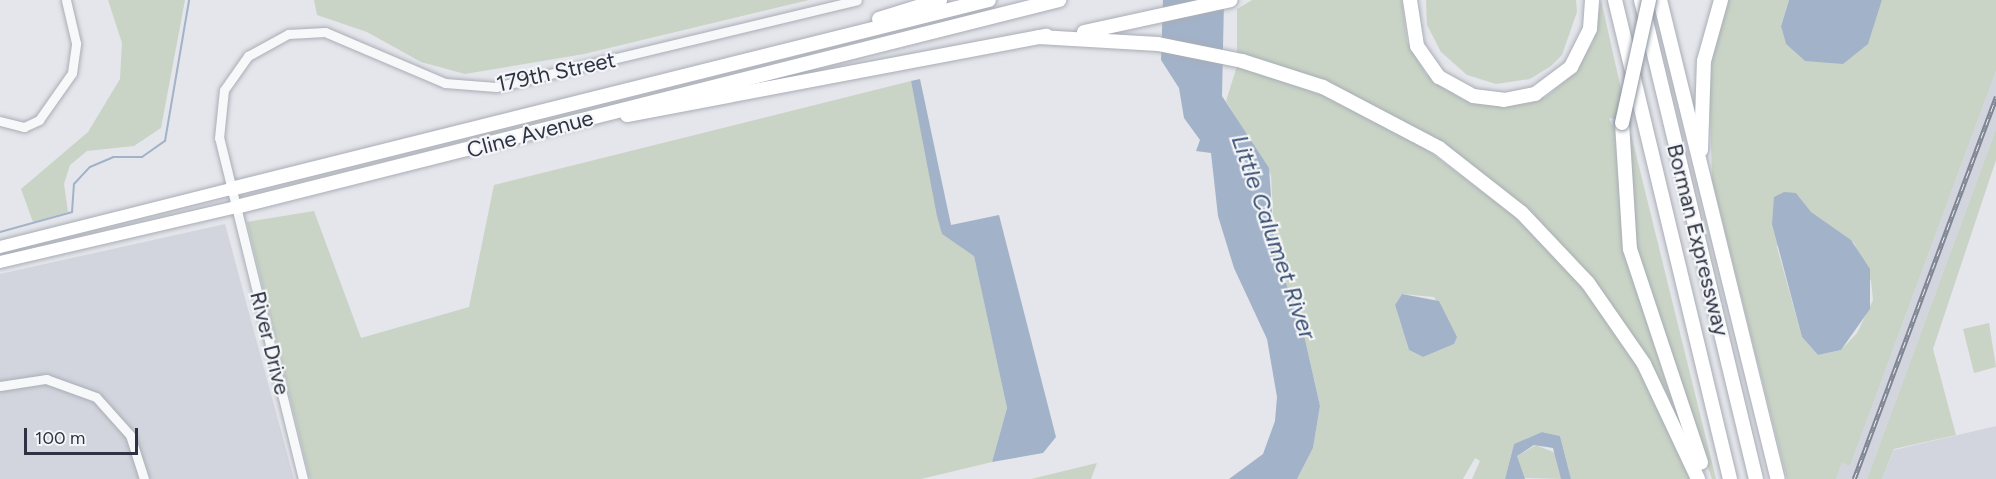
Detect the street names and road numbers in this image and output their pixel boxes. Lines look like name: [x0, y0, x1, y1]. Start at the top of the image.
street label: 179th Street: [494, 47, 618, 97]
street label: Cline Avenue: [464, 104, 596, 164]
street label: Borman Expressway: [1661, 141, 1735, 339]
street label: River Drive: [244, 288, 296, 398]

